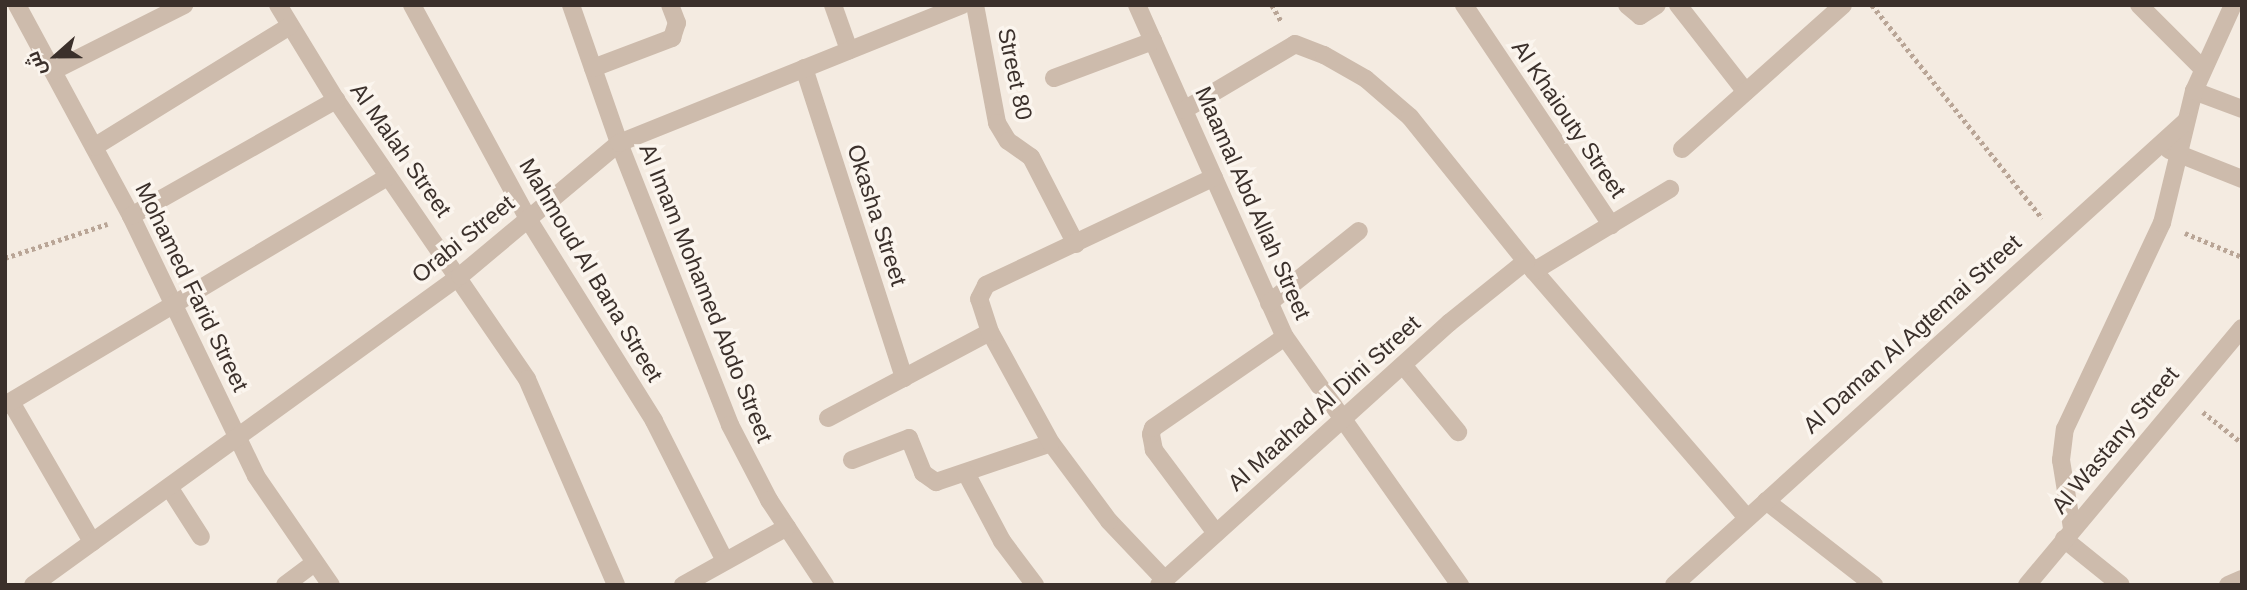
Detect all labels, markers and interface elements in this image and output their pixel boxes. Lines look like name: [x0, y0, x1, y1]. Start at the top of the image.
north arrow: [21, 21, 91, 91]
street label: Street 80: [992, 25, 1038, 123]
street label: Al Khaiouty Street: [1506, 35, 1632, 203]
text: ش: [22, 49, 50, 79]
street label: Al Malah Street: [345, 78, 457, 222]
street label: Maamal Abd Allah Street: [1189, 81, 1317, 325]
street label: Al Imam Mohamed Abdo Street: [633, 139, 779, 447]
street label: Okasha Street: [841, 141, 913, 289]
street label: Mahmoud Al Bana Street: [513, 153, 669, 387]
street label: Mohamed Farid Street: [129, 178, 255, 396]
street label: Orabi Street: [406, 189, 520, 289]
street label: Al Daman Al Agtemai Street: [1796, 228, 2028, 440]
street label: Al Maahad Al Dini Street: [1222, 309, 1426, 497]
street label: Al Wastany Street: [2046, 361, 2184, 519]

